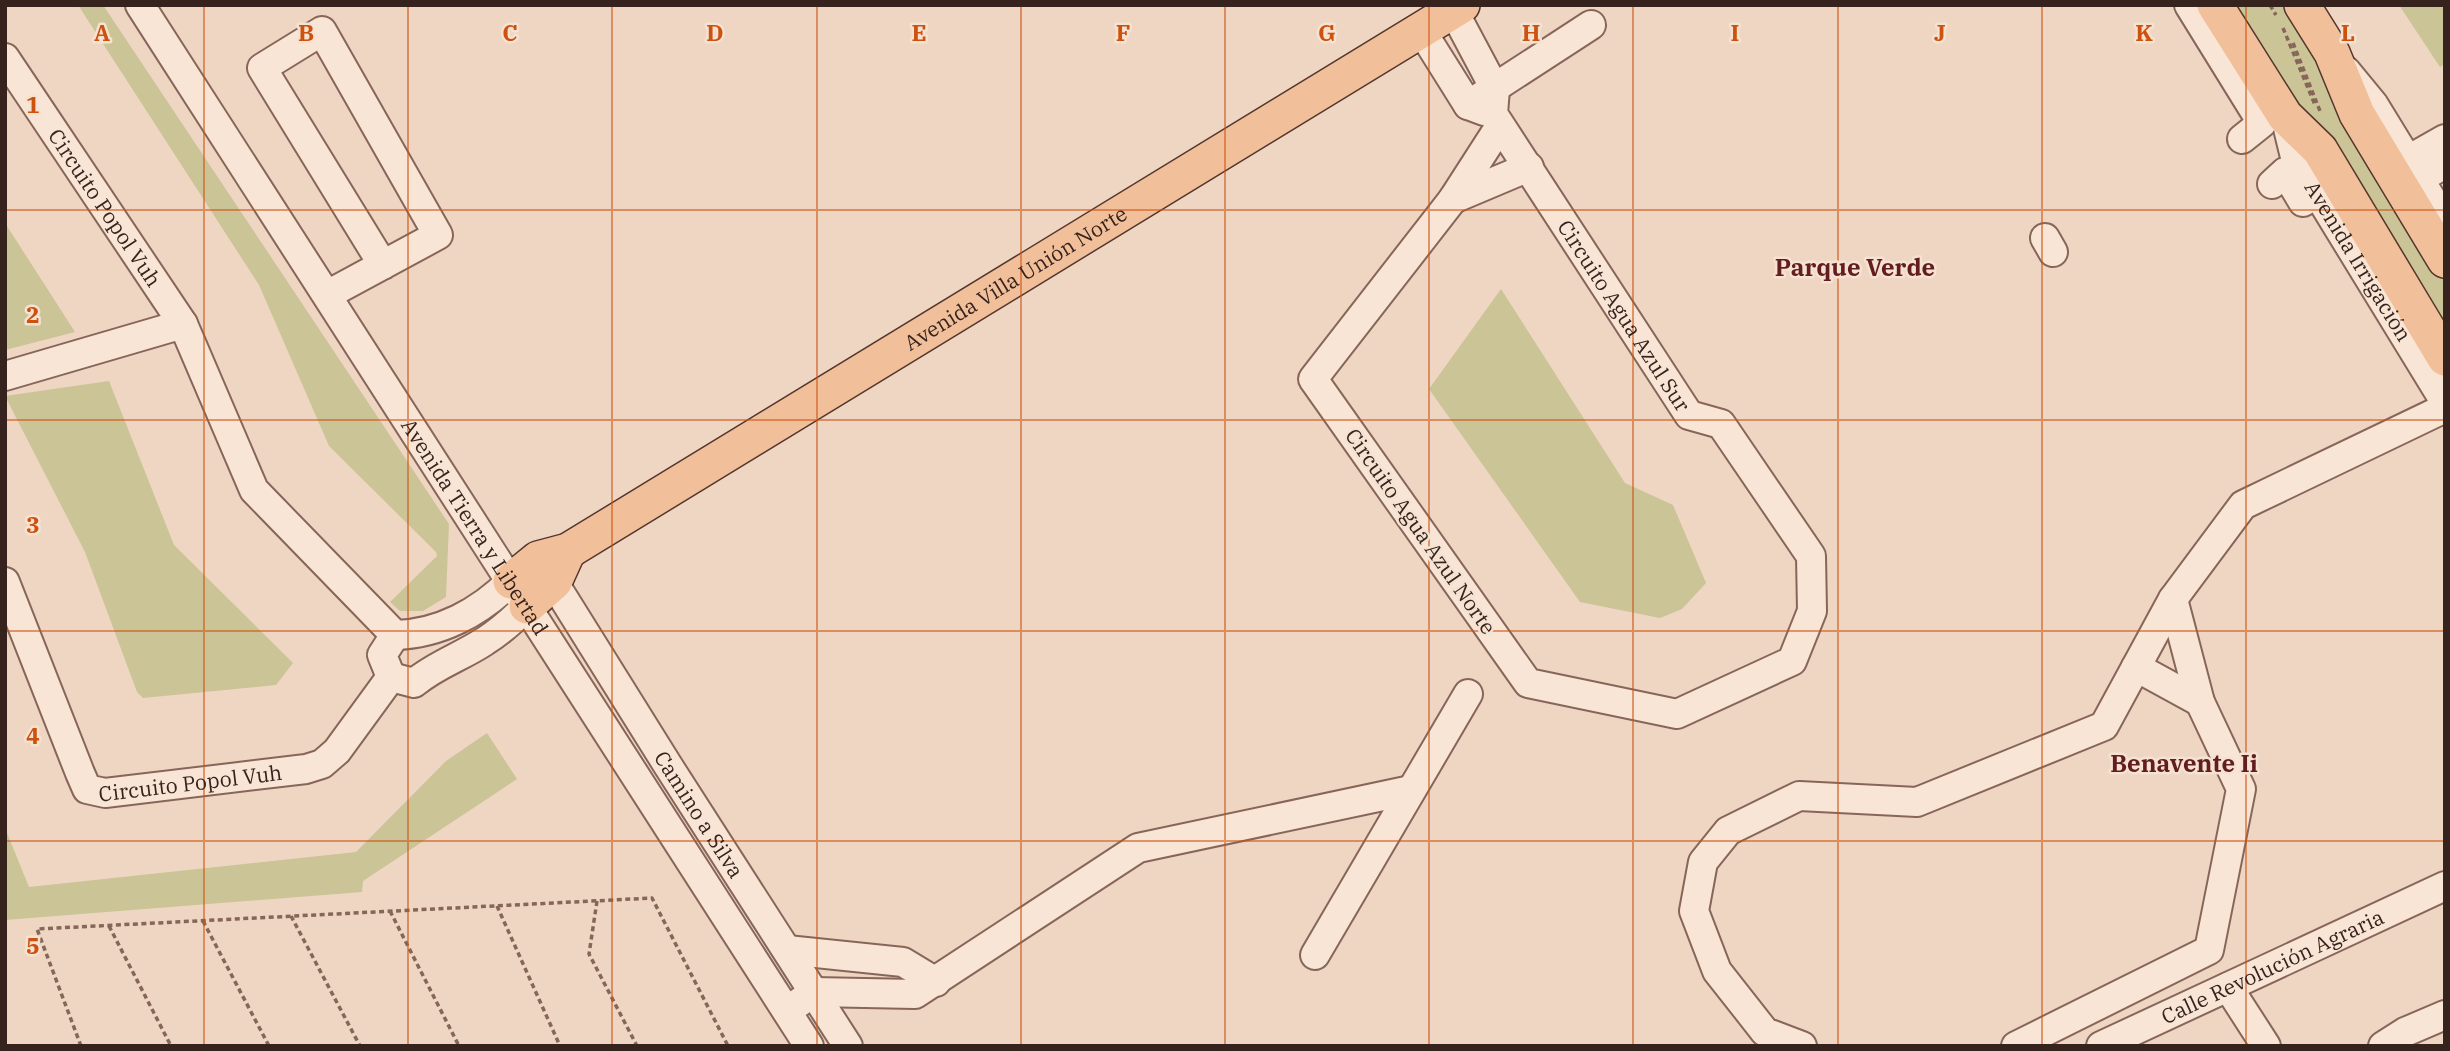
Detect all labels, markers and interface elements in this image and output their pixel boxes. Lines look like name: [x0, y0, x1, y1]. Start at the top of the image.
text: A: [94, 17, 110, 47]
text: B: [298, 17, 314, 47]
text: C: [502, 17, 518, 47]
text: D: [706, 17, 724, 47]
text: E: [911, 17, 927, 47]
text: F: [1116, 17, 1130, 47]
text: G: [1318, 17, 1336, 47]
text: H: [1522, 17, 1540, 47]
text: I: [1731, 17, 1739, 47]
text: J: [1934, 17, 1946, 47]
text: K: [2135, 17, 2153, 47]
text: L: [2341, 17, 2355, 47]
text: 1: [26, 89, 40, 119]
street label: Circuito Popol Vuh: [42, 123, 168, 292]
street label: Avenida Irrigación: [2299, 175, 2418, 346]
street label: Avenida Villa Unión Norte: [899, 199, 1132, 357]
street label: Circuito Agua Azul Sur: [1551, 214, 1697, 417]
district label: Parque Verde: [1775, 251, 1935, 283]
text: 2: [26, 299, 40, 329]
street label: Avenida Tierra y Libertad: [395, 413, 555, 640]
street label: Circuito Agua Azul Norte: [1339, 423, 1503, 639]
text: 3: [26, 509, 40, 539]
text: 4: [26, 720, 40, 750]
street label: Camino a Silva: [648, 745, 750, 883]
district label: Benavente Ii: [2110, 747, 2258, 779]
street label: Circuito Popol Vuh: [97, 758, 284, 808]
street label: Calle Revolución Agraria: [2156, 902, 2388, 1030]
text: 5: [26, 930, 40, 960]

